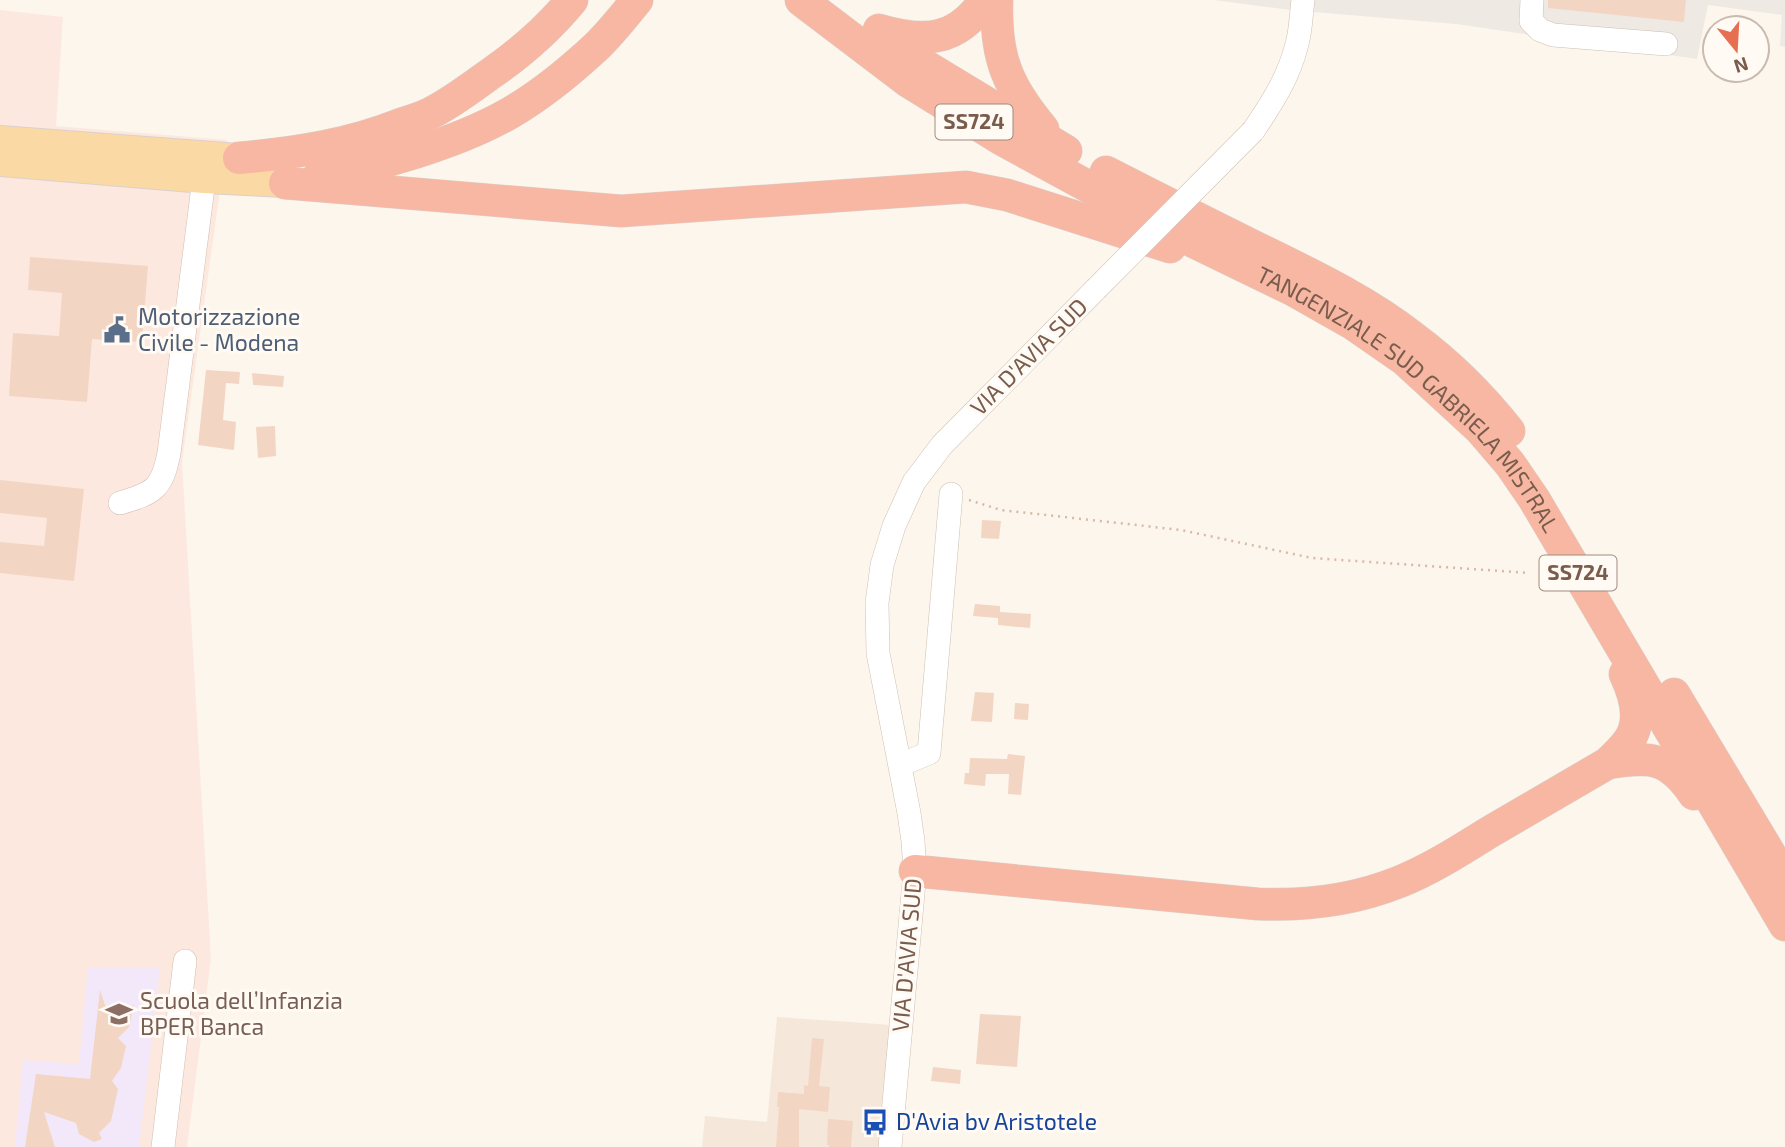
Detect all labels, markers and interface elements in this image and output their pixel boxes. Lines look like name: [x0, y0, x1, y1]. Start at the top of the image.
north arrow: [1701, 14, 1771, 84]
text: N: [1731, 53, 1751, 79]
road number: SS724: [936, 104, 1012, 140]
street label: TANGENZIALE SUD GABRIELA MISTRAL: [1253, 260, 1566, 537]
street label: VIA D'AVIA SUD: [964, 292, 1093, 421]
place label: Motorizzazione Civile - Modena: [138, 302, 300, 356]
public building icon: Motorizzazione Civile - Modena: [102, 315, 132, 345]
road number: SS724: [1540, 556, 1616, 590]
street label: VIA D'AVIA SUD: [885, 877, 927, 1033]
place label: Scuola dell’Infanzia BPER Banca: [140, 986, 343, 1040]
school or university icon: Scuola dell’Infanzia BPER Banca: [104, 999, 134, 1029]
bus stop icon: D'Avia bv Aristotele: [860, 1107, 890, 1137]
place label: D'Avia bv Aristotele: [896, 1107, 1097, 1135]

